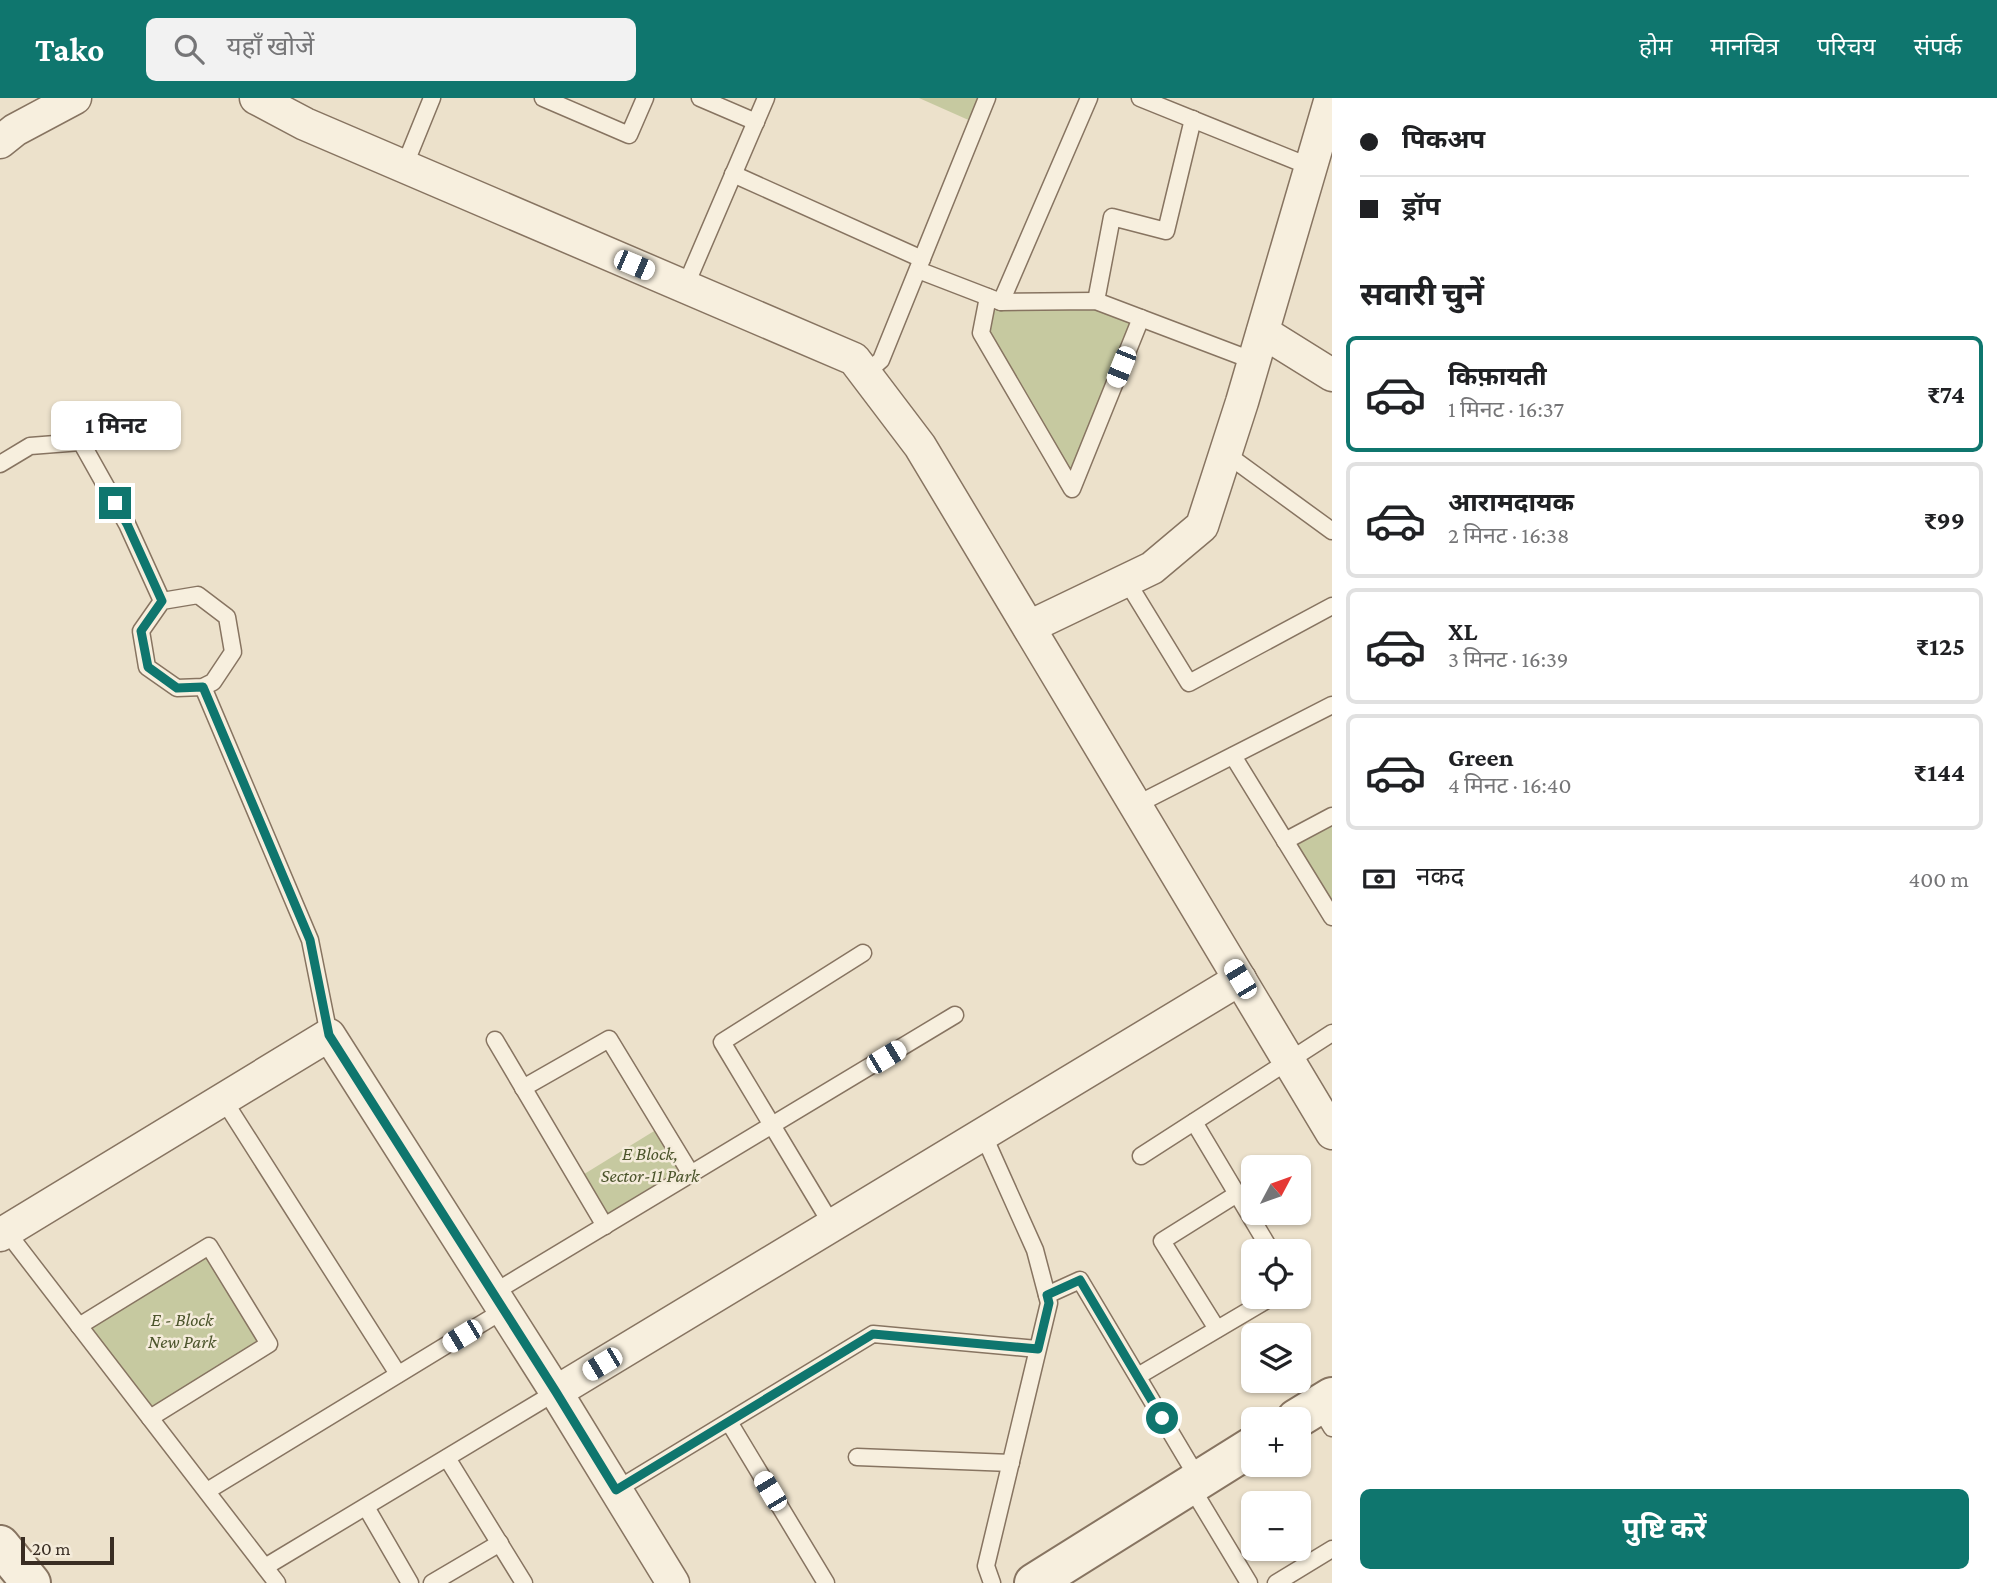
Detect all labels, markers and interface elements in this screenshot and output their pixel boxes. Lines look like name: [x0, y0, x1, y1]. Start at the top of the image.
search box: [146, 18, 636, 81]
icon: search: [170, 30, 208, 68]
text: Tako: [35, 31, 104, 68]
text: यहाँ खोजें: [226, 32, 314, 61]
text: होम: [1639, 33, 1672, 60]
text: मानचित्र: [1710, 33, 1779, 60]
text: परिचय: [1817, 33, 1876, 60]
text: संपर्क: [1914, 33, 1962, 60]
text: पिकअप: [1402, 125, 1485, 154]
text: ड्रॉप: [1402, 192, 1440, 221]
car: [611, 247, 658, 283]
text: सवारी चुनें: [1360, 276, 1484, 312]
car: [1104, 344, 1139, 390]
text: किफ़ायती: [1448, 362, 1547, 391]
icon: car: [1364, 363, 1427, 426]
text: ₹74: [1927, 380, 1965, 409]
text: 1 मिनट · 16:37: [1448, 396, 1564, 422]
callout: 1 मिनट: [50, 402, 180, 450]
text: 1 मिनट: [85, 412, 147, 438]
route end: [99, 487, 131, 519]
text: आरामदायक: [1448, 488, 1574, 517]
icon: car: [1364, 489, 1427, 552]
text: ₹99: [1924, 506, 1965, 535]
text: 2 मिनट · 16:38: [1448, 522, 1569, 548]
icon: car: [1364, 615, 1427, 678]
text: XL: [1448, 617, 1477, 646]
text: ₹125: [1916, 632, 1965, 661]
text: 3 मिनट · 16:39: [1448, 646, 1569, 672]
icon: car: [1364, 741, 1427, 804]
text: Green: [1448, 743, 1514, 772]
text: ₹144: [1914, 758, 1965, 787]
text: 4 मिनट · 16:40: [1448, 772, 1572, 798]
icon: cash: [1360, 860, 1398, 898]
text: नकद: [1416, 862, 1464, 891]
text: 400 m: [1908, 866, 1969, 892]
car: [1221, 956, 1260, 1002]
car: [863, 1037, 910, 1077]
park label: E Block, Sector-11 Park: [601, 1143, 700, 1186]
north arrow: [1241, 1155, 1311, 1225]
map controls: [1241, 1155, 1311, 1561]
button: locate: [1241, 1239, 1311, 1309]
park label: E - Block New Park: [148, 1309, 217, 1352]
car: [439, 1316, 486, 1356]
button: layers: [1241, 1323, 1311, 1393]
car: [579, 1344, 626, 1384]
route start: [1146, 1402, 1178, 1434]
button: +: [1241, 1407, 1311, 1477]
car: [751, 1468, 790, 1514]
button: पुष्टि करें: [1360, 1489, 1969, 1569]
button: −: [1241, 1491, 1311, 1561]
scale bar: [21, 1534, 114, 1566]
text: 20 m: [32, 1538, 71, 1559]

